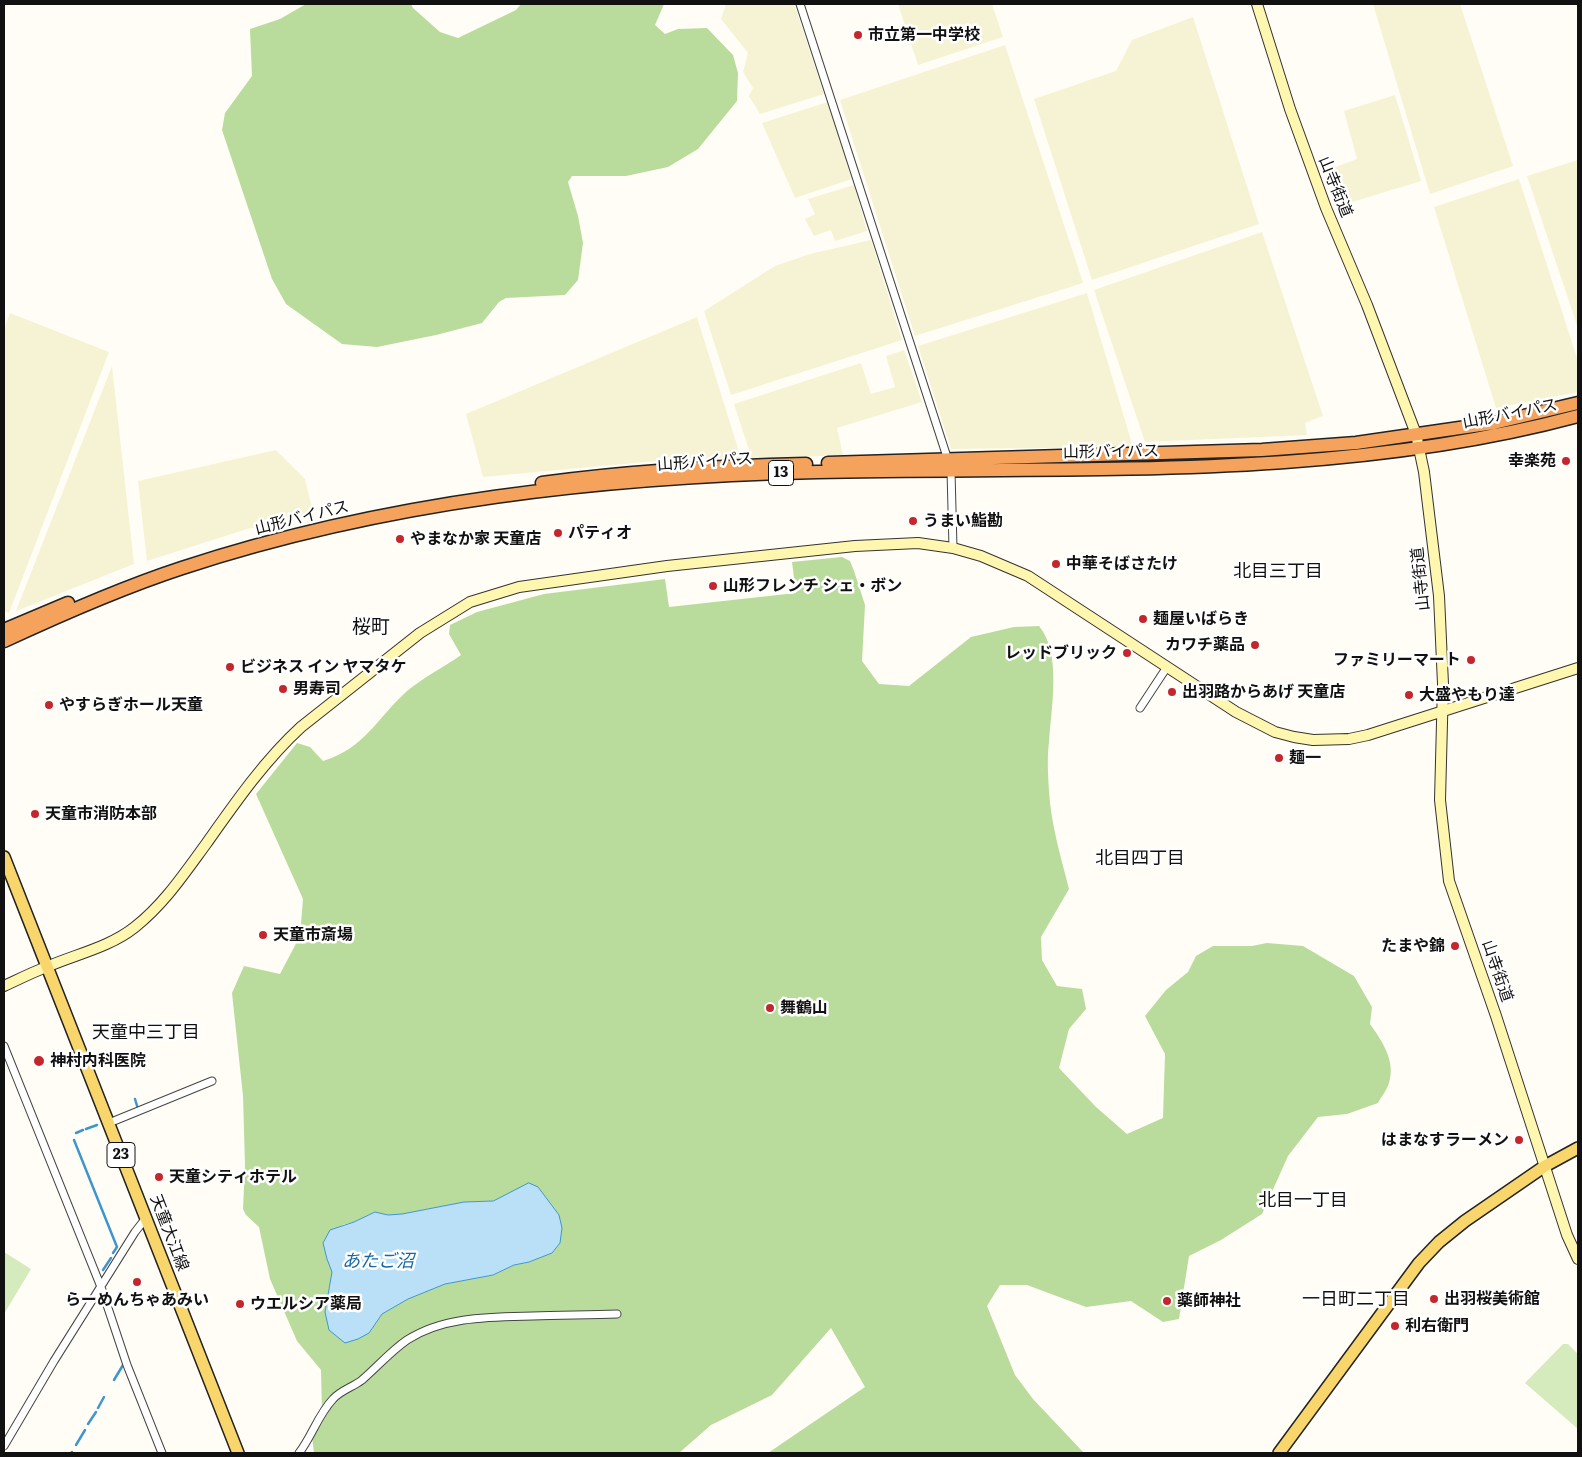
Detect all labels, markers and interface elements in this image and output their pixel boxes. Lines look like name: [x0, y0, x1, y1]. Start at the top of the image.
place label: 市立第一中学校: [868, 25, 980, 45]
marker: 市立第一中学校: [852, 29, 864, 41]
street label: 山寺街道: [1314, 154, 1356, 220]
street label: 山形バイパス: [1461, 395, 1559, 433]
street label: 山形バイパス: [1063, 442, 1159, 462]
street label: 山形バイパス: [656, 449, 754, 475]
place label: 幸楽苑: [1508, 451, 1556, 471]
marker: 幸楽苑: [1560, 455, 1572, 467]
road number: 13: [768, 460, 794, 486]
street label: 山形バイパス: [253, 497, 351, 539]
place label: うまい鮨勘: [923, 511, 1003, 531]
marker: うまい鮨勘: [907, 515, 919, 527]
place label: パティオ: [568, 523, 632, 543]
marker: パティオ: [552, 527, 564, 539]
place label: やまなか家 天童店: [410, 529, 541, 549]
marker: やまなか家 天童店: [394, 533, 406, 545]
street label: 山寺街道: [1408, 546, 1434, 612]
place label: 中華そばさたけ: [1066, 554, 1178, 574]
marker: 中華そばさたけ: [1050, 558, 1062, 570]
district label: 北目三丁目: [1233, 561, 1323, 583]
place label: 山形フレンチ シェ・ボン: [723, 576, 902, 596]
marker: 山形フレンチ シェ・ボン: [707, 580, 719, 592]
place label: 麺屋いばらき: [1153, 609, 1249, 629]
marker: 麺屋いばらき: [1137, 613, 1149, 625]
district label: 桜町: [352, 616, 390, 638]
place label: カワチ薬品: [1165, 635, 1245, 655]
marker: カワチ薬品: [1249, 639, 1261, 651]
place label: レッドブリック: [1005, 643, 1117, 663]
marker: レッドブリック: [1121, 647, 1133, 659]
place label: ファミリーマート: [1333, 650, 1461, 670]
marker: ファミリーマート: [1465, 654, 1477, 666]
place label: ビジネス イン ヤマタケ: [240, 657, 406, 677]
marker: ビジネス イン ヤマタケ: [224, 661, 236, 673]
place label: 男寿司: [293, 679, 341, 699]
place label: 出羽路からあげ 天童店: [1182, 682, 1345, 702]
marker: 男寿司: [277, 683, 289, 695]
place label: 大盛やもり達: [1419, 685, 1515, 705]
marker: 出羽路からあげ 天童店: [1166, 686, 1178, 698]
marker: 大盛やもり達: [1403, 689, 1415, 701]
place label: やすらぎホール天童: [59, 695, 203, 715]
marker: やすらぎホール天童: [43, 699, 55, 711]
place label: 麺一: [1289, 748, 1321, 768]
marker: 麺一: [1273, 752, 1285, 764]
place label: 天童市消防本部: [45, 804, 157, 824]
marker: 天童市消防本部: [29, 808, 41, 820]
district label: 北目四丁目: [1095, 848, 1185, 870]
place label: 天童市斎場: [273, 925, 353, 945]
marker: 天童市斎場: [257, 929, 269, 941]
place label: たまや錦: [1381, 936, 1445, 956]
street label: 山寺街道: [1478, 938, 1516, 1004]
marker: たまや錦: [1449, 940, 1461, 952]
place label: 舞鶴山: [780, 998, 828, 1018]
marker: 舞鶴山: [764, 1002, 776, 1014]
district label: 天童中三丁目: [92, 1022, 200, 1044]
place label: 神村内科医院: [50, 1051, 146, 1071]
marker: 神村内科医院: [32, 1054, 46, 1068]
place label: はまなすラーメン: [1381, 1130, 1509, 1150]
marker: はまなすラーメン: [1513, 1134, 1525, 1146]
road number: 23: [107, 1142, 135, 1168]
place label: 天童シティホテル: [169, 1167, 297, 1187]
marker: 天童シティホテル: [153, 1171, 165, 1183]
district label: 北目一丁目: [1258, 1190, 1348, 1212]
street label: 天童大江線: [146, 1192, 192, 1274]
water label: あたご沼: [342, 1251, 414, 1273]
marker: らーめんちゃあみい: [131, 1276, 143, 1288]
district label: 一日町二丁目: [1302, 1289, 1410, 1311]
place label: 出羽桜美術館: [1444, 1289, 1540, 1309]
place label: らーめんちゃあみい: [65, 1290, 209, 1310]
place label: 薬師神社: [1177, 1291, 1241, 1311]
marker: 出羽桜美術館: [1428, 1293, 1440, 1305]
place label: ウエルシア薬局: [250, 1294, 362, 1314]
marker: 薬師神社: [1161, 1295, 1173, 1307]
marker: ウエルシア薬局: [234, 1298, 246, 1310]
place label: 利右衛門: [1405, 1316, 1469, 1336]
marker: 利右衛門: [1389, 1320, 1401, 1332]

